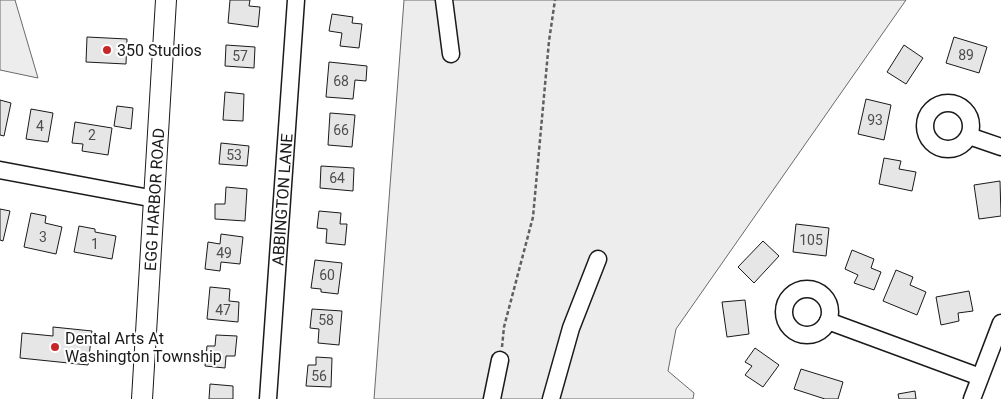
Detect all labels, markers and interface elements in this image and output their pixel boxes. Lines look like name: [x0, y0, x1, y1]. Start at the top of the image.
place label: 350 Studios: [117, 41, 202, 60]
marker: 350 Studios: [101, 44, 113, 56]
house number: 89: [958, 47, 974, 63]
house number: 57: [232, 48, 248, 64]
house number: 68: [333, 73, 349, 89]
house number: 93: [867, 112, 883, 128]
house number: 4: [36, 118, 44, 134]
house number: 66: [333, 122, 349, 138]
house number: 2: [88, 127, 96, 143]
street label: EGG HARBOR ROAD: [140, 127, 168, 271]
street label: ABBINGTON LANE: [268, 133, 296, 266]
house number: 53: [226, 147, 242, 163]
house number: 64: [329, 170, 345, 186]
house number: 3: [39, 229, 47, 245]
house number: 105: [799, 232, 823, 248]
house number: 1: [91, 236, 99, 252]
house number: 49: [216, 245, 232, 261]
house number: 60: [319, 267, 335, 283]
house number: 47: [215, 302, 231, 318]
house number: 58: [318, 312, 334, 328]
place label: Dental Arts At Washington Township: [65, 329, 222, 366]
marker: Dental Arts At Washington Township: [49, 341, 61, 353]
house number: 56: [311, 368, 327, 384]

